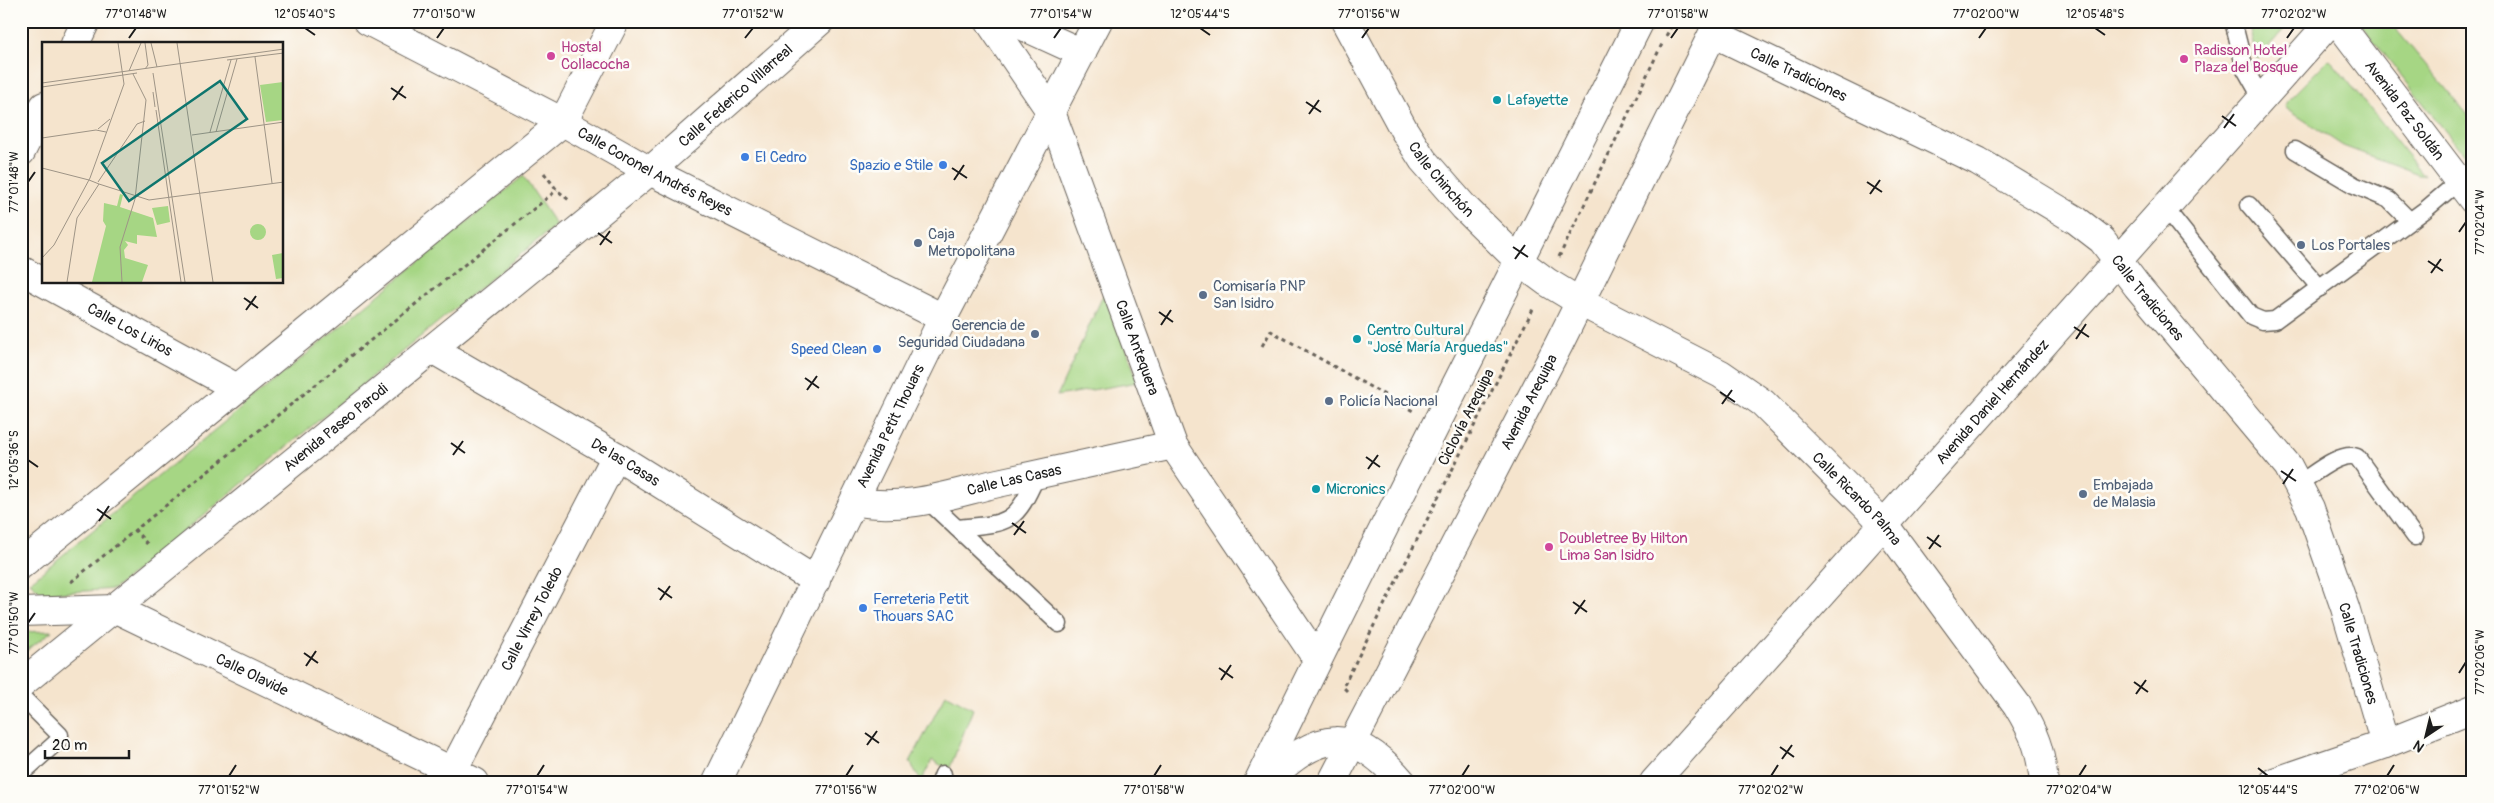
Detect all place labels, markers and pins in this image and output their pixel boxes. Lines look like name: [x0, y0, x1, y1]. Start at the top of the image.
place label: Hostal Collacocha: [561, 38, 630, 74]
place label: Radisson Hotel Plaza del Bosque: [2194, 41, 2298, 77]
marker: Hostal Collacocha: [545, 50, 557, 62]
marker: Radisson Hotel Plaza del Bosque: [2178, 53, 2190, 65]
place label: Lafayette: [1507, 91, 1569, 110]
marker: Lafayette: [1491, 94, 1503, 106]
place label: El Cedro: [755, 148, 807, 167]
marker: El Cedro: [739, 151, 751, 163]
place label: Spazio e Stile: [849, 156, 934, 175]
marker: Spazio e Stile: [937, 159, 949, 171]
place label: Caja Metropolitana: [928, 225, 1015, 261]
place label: Los Portales: [2311, 236, 2390, 255]
marker: Caja Metropolitana: [912, 237, 924, 249]
marker: Los Portales: [2295, 239, 2307, 251]
place label: Comisaría PNP San Isidro: [1213, 277, 1306, 313]
marker: Comisaría PNP San Isidro: [1197, 289, 1209, 301]
place label: Gerencia de Seguridad Ciudadana: [898, 316, 1026, 352]
place label: Centro Cultural "José María Arguedas": [1367, 321, 1509, 357]
marker: Gerencia de Seguridad Ciudadana: [1029, 328, 1041, 340]
marker: Centro Cultural "José María Arguedas": [1351, 333, 1363, 345]
place label: Speed Clean: [791, 340, 867, 359]
marker: Speed Clean: [871, 343, 883, 355]
place label: Policía Nacional: [1339, 392, 1438, 411]
marker: Policía Nacional: [1323, 395, 1335, 407]
place label: Embajada de Malasia: [2093, 476, 2156, 512]
place label: Micronics: [1326, 480, 1386, 499]
marker: Micronics: [1310, 483, 1322, 495]
marker: Embajada de Malasia: [2077, 488, 2089, 500]
place label: Doubletree By Hilton Lima San Isidro: [1559, 529, 1688, 565]
marker: Doubletree By Hilton Lima San Isidro: [1543, 541, 1555, 553]
place label: Ferreteria Petit Thouars SAC: [873, 590, 970, 626]
marker: Ferreteria Petit Thouars SAC: [857, 602, 869, 614]

